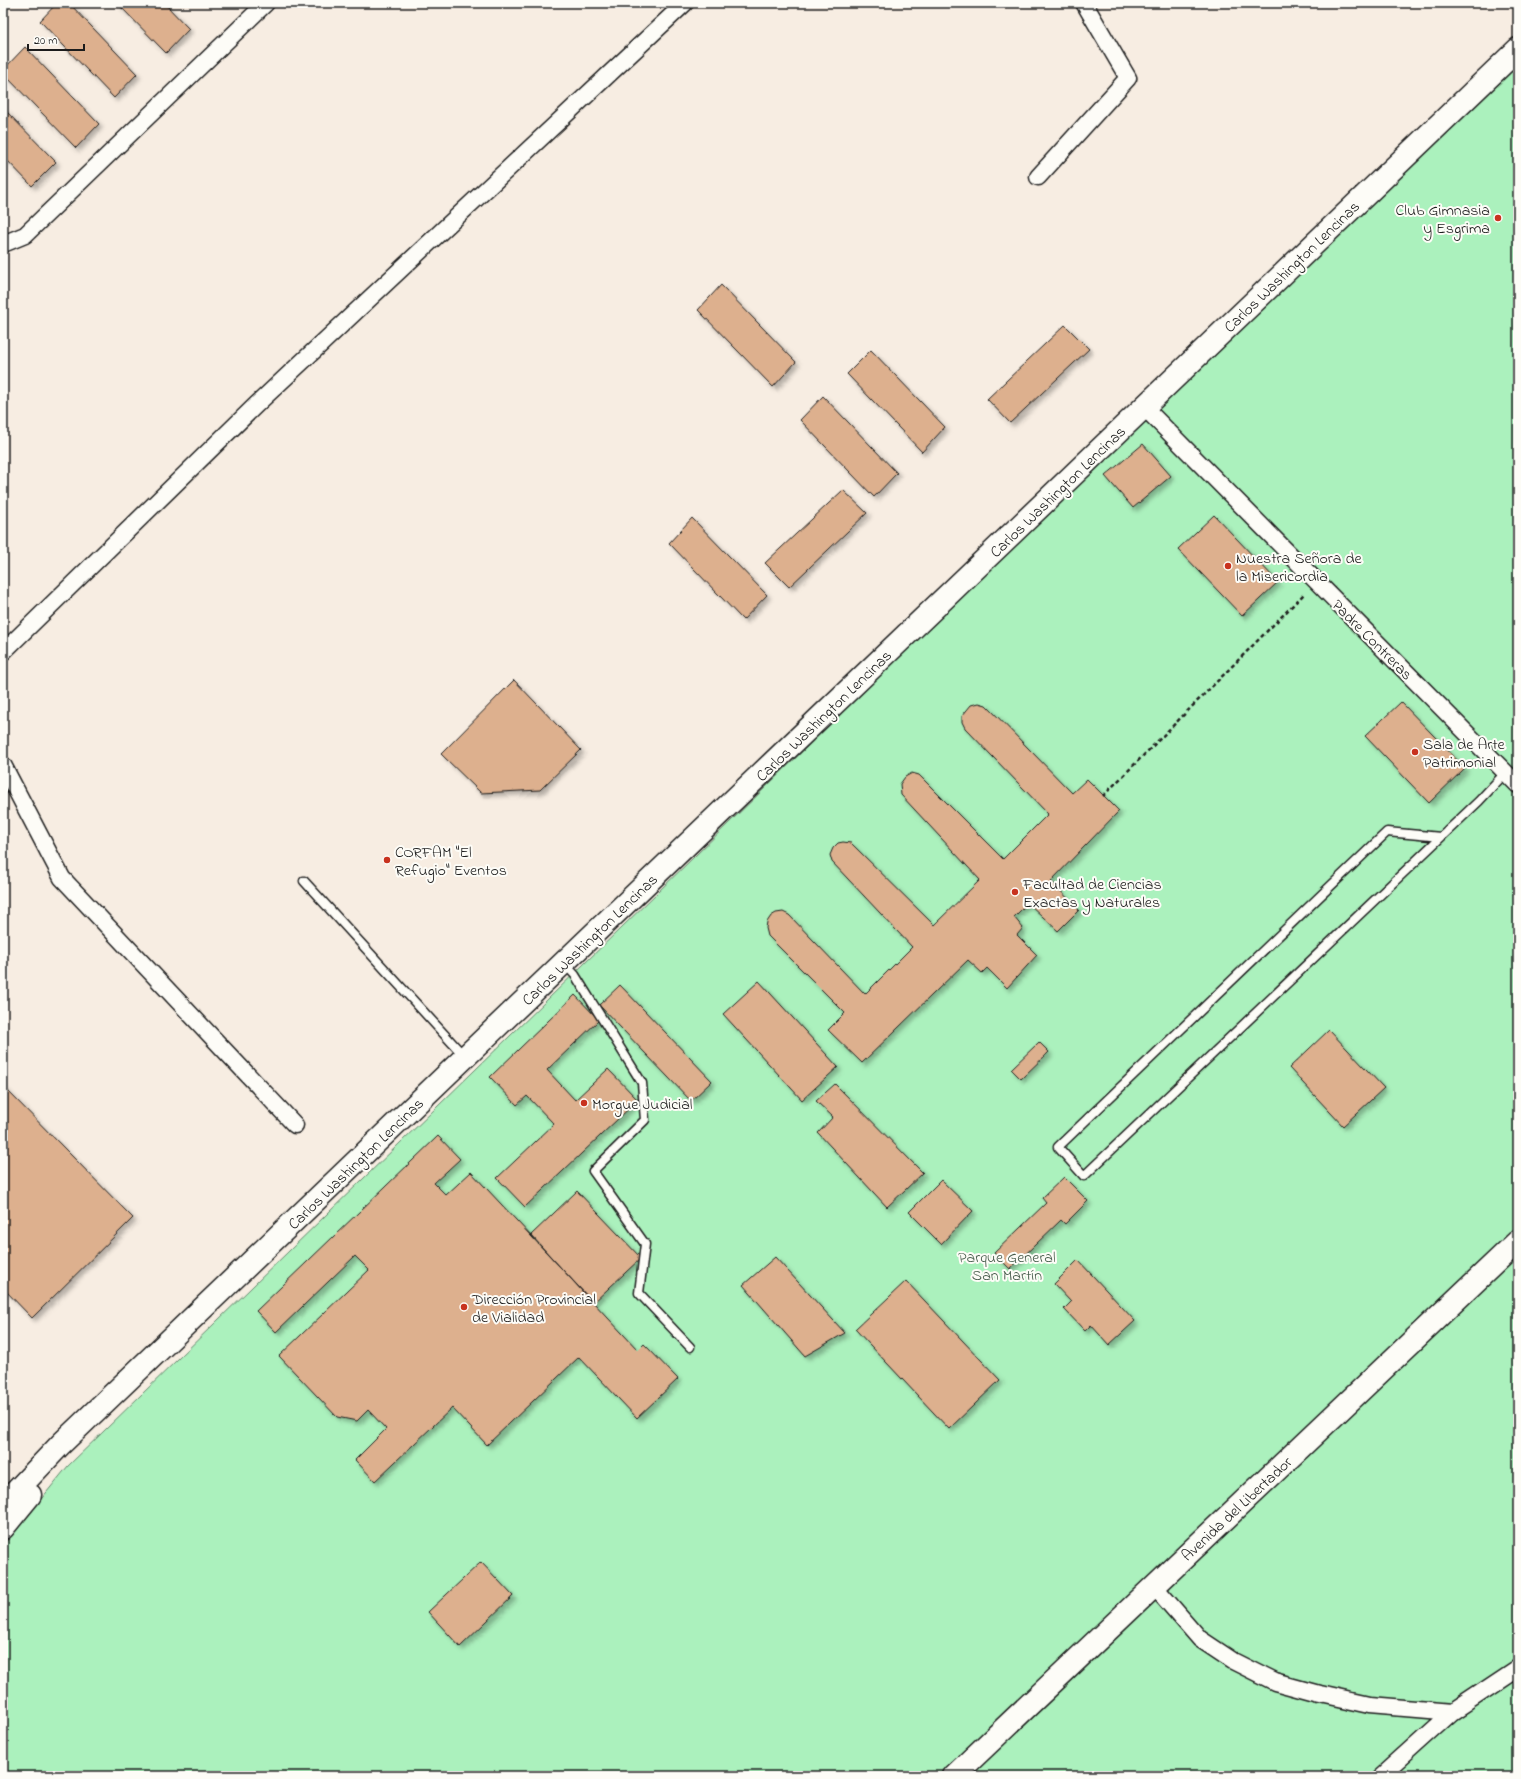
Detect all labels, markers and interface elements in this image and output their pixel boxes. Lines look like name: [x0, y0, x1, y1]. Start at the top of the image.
scale bar: [28, 26, 84, 52]
text: 20 m: [34, 32, 57, 50]
street label: Carlos Washington Lencinas: [1219, 196, 1366, 339]
place label: Club Gimnasia y Esgrima: [1395, 199, 1490, 241]
marker: Club Gimnasia y Esgrima: [1493, 213, 1503, 223]
street label: Carlos Washington Lencinas: [985, 421, 1132, 564]
place label: Nuestra Señora de la Misericordia: [1236, 547, 1362, 589]
marker: Nuestra Señora de la Misericordia: [1223, 561, 1233, 571]
street label: Padre Contreras: [1326, 594, 1418, 686]
street label: Carlos Washington Lencinas: [751, 645, 898, 788]
place label: Sala de Arte Patrimonial: [1423, 733, 1506, 775]
marker: Sala de Arte Patrimonial: [1410, 747, 1420, 757]
place label: CORFAM "El Refugio" Eventos: [395, 841, 507, 883]
marker: CORFAM "El Refugio" Eventos: [382, 855, 392, 865]
street label: Carlos Washington Lencinas: [517, 869, 664, 1012]
place label: Facultad de Ciencias Exactas y Naturales: [1022, 873, 1162, 915]
marker: Facultad de Ciencias Exactas y Naturales: [1010, 887, 1020, 897]
street label: Carlos Washington Lencinas: [283, 1093, 430, 1236]
place label: Morgue Judicial: [592, 1093, 693, 1117]
marker: Morgue Judicial: [579, 1098, 589, 1108]
park label: Parque General San Martín: [958, 1246, 1056, 1288]
place label: Dirección Provincial de Vialidad: [471, 1288, 596, 1330]
marker: Dirección Provincial de Vialidad: [459, 1302, 469, 1312]
street label: Avenida del Libertador: [1176, 1451, 1298, 1568]

